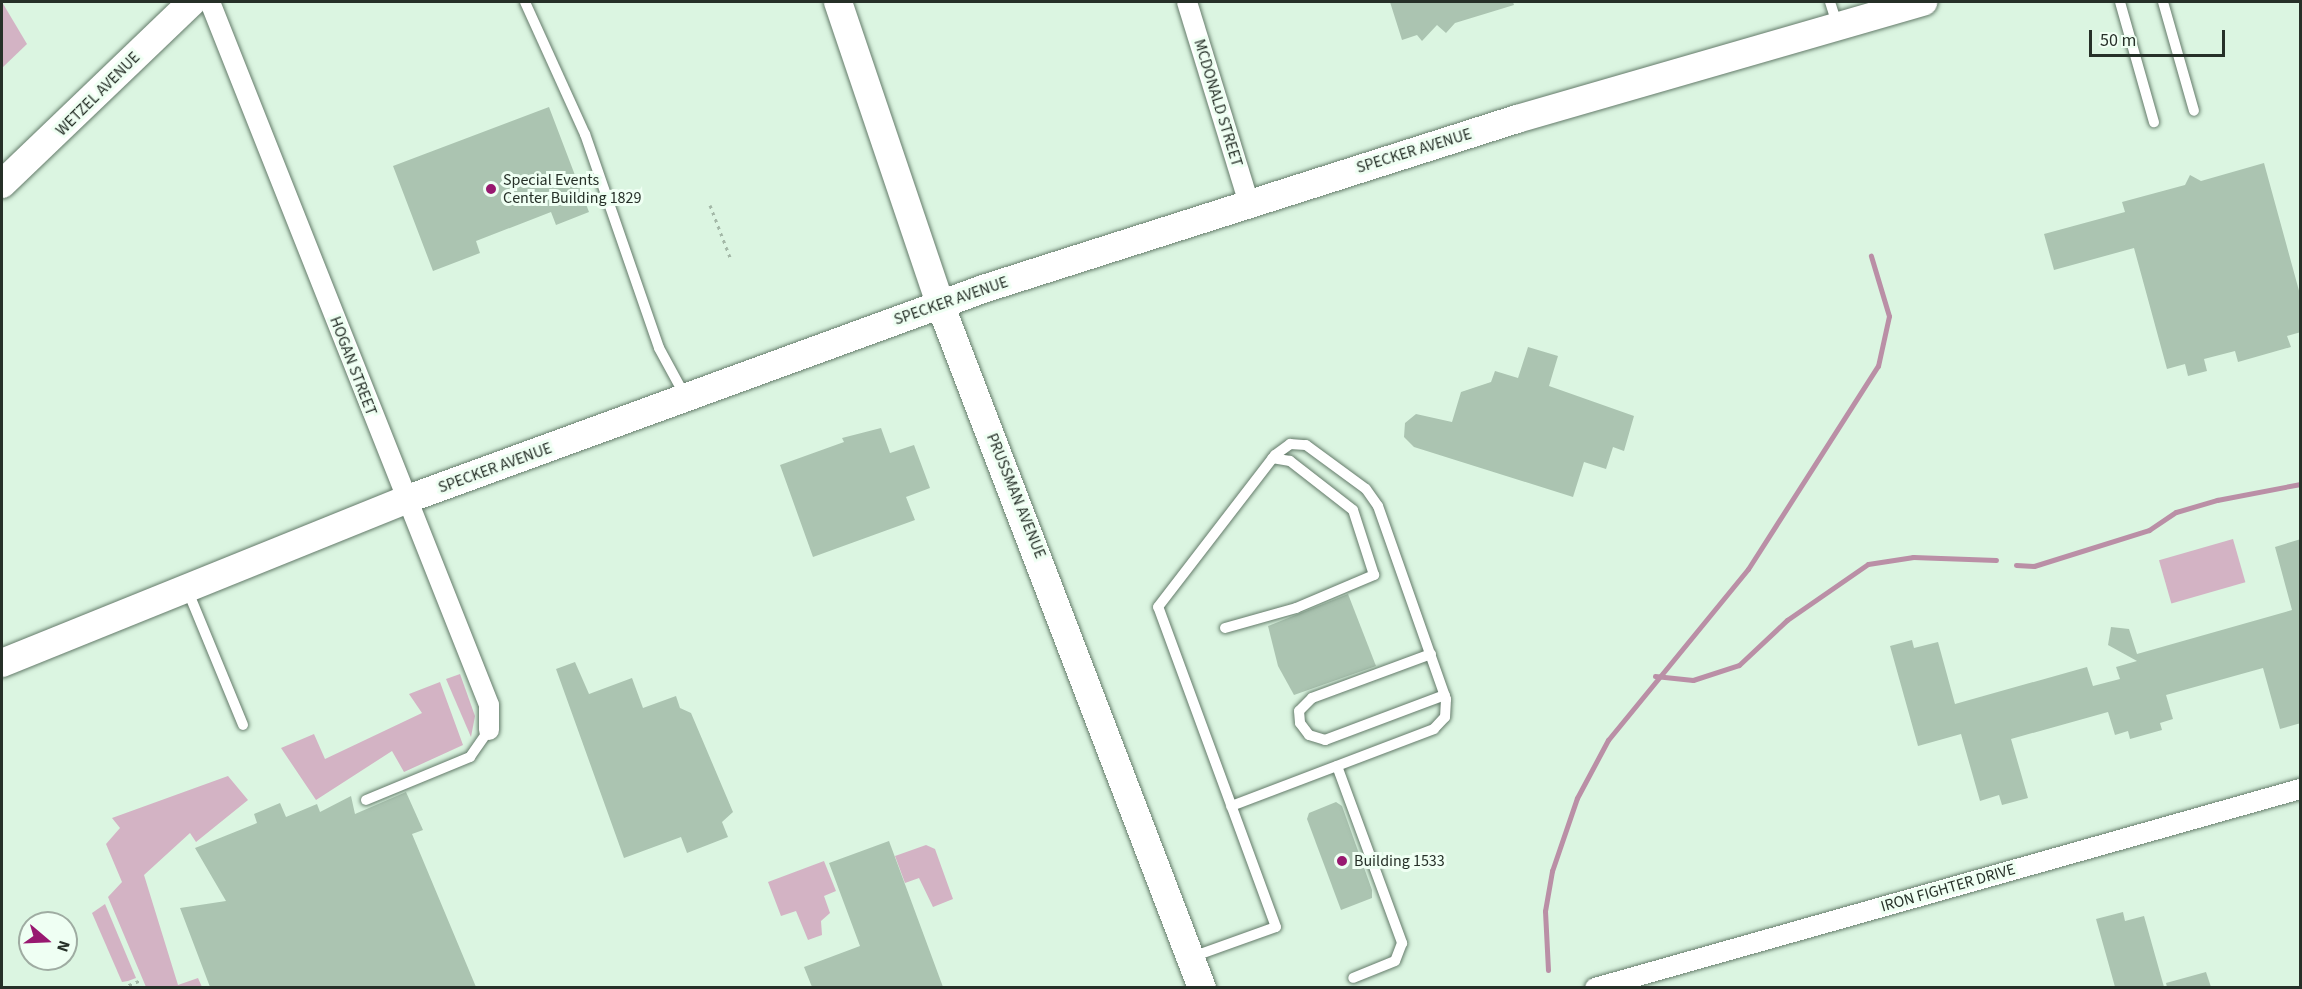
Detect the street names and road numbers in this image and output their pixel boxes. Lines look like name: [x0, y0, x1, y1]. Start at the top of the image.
street label: MCDONALD STREET: [1189, 37, 1247, 169]
street label: WETZEL AVENUE: [52, 48, 144, 140]
street label: SPECKER AVENUE: [1354, 124, 1474, 178]
street label: SPECKER AVENUE: [891, 272, 1011, 330]
street label: HOGAN STREET: [325, 314, 381, 418]
street label: PRUSSMAN AVENUE: [982, 431, 1050, 561]
street label: SPECKER AVENUE: [436, 439, 554, 497]
street label: IRON FIGHTER DRIVE: [1879, 860, 2017, 916]

